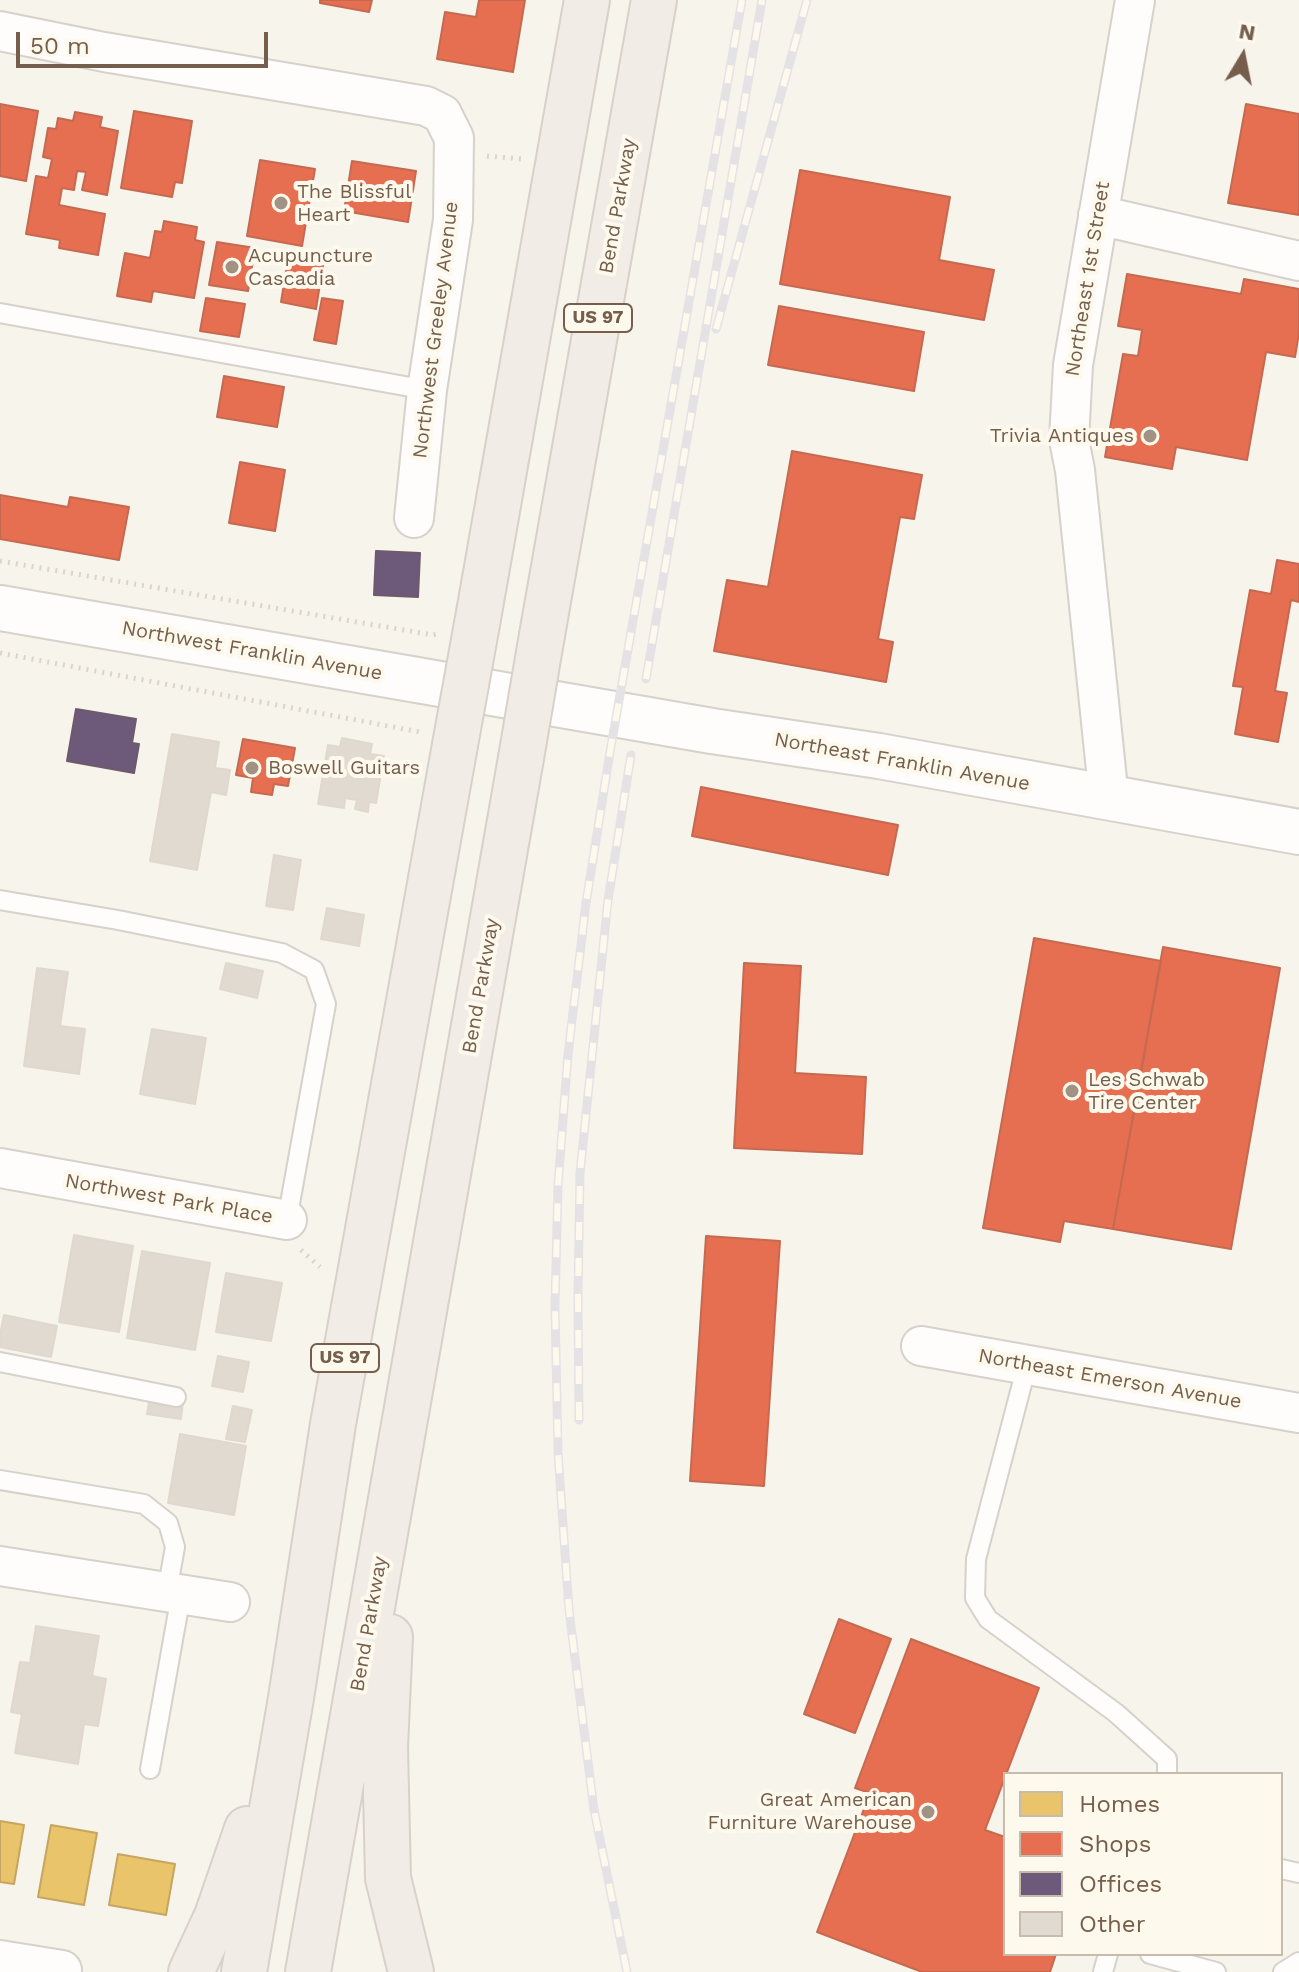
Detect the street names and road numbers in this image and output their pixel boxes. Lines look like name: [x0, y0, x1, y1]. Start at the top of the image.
street label: Bend Parkway: [594, 136, 642, 276]
street label: Northeast 1st Street: [1061, 180, 1115, 378]
street label: Northwest Greeley Avenue: [408, 200, 464, 460]
road number: US 97: [564, 304, 632, 332]
street label: Northwest Franklin Avenue: [120, 616, 384, 686]
street label: Northeast Franklin Avenue: [772, 728, 1032, 796]
street label: Bend Parkway: [457, 916, 505, 1056]
street label: Northwest Park Place: [63, 1169, 275, 1229]
road number: US 97: [311, 1344, 379, 1372]
street label: Northeast Emerson Avenue: [976, 1344, 1244, 1414]
street label: Bend Parkway: [345, 1554, 393, 1694]

